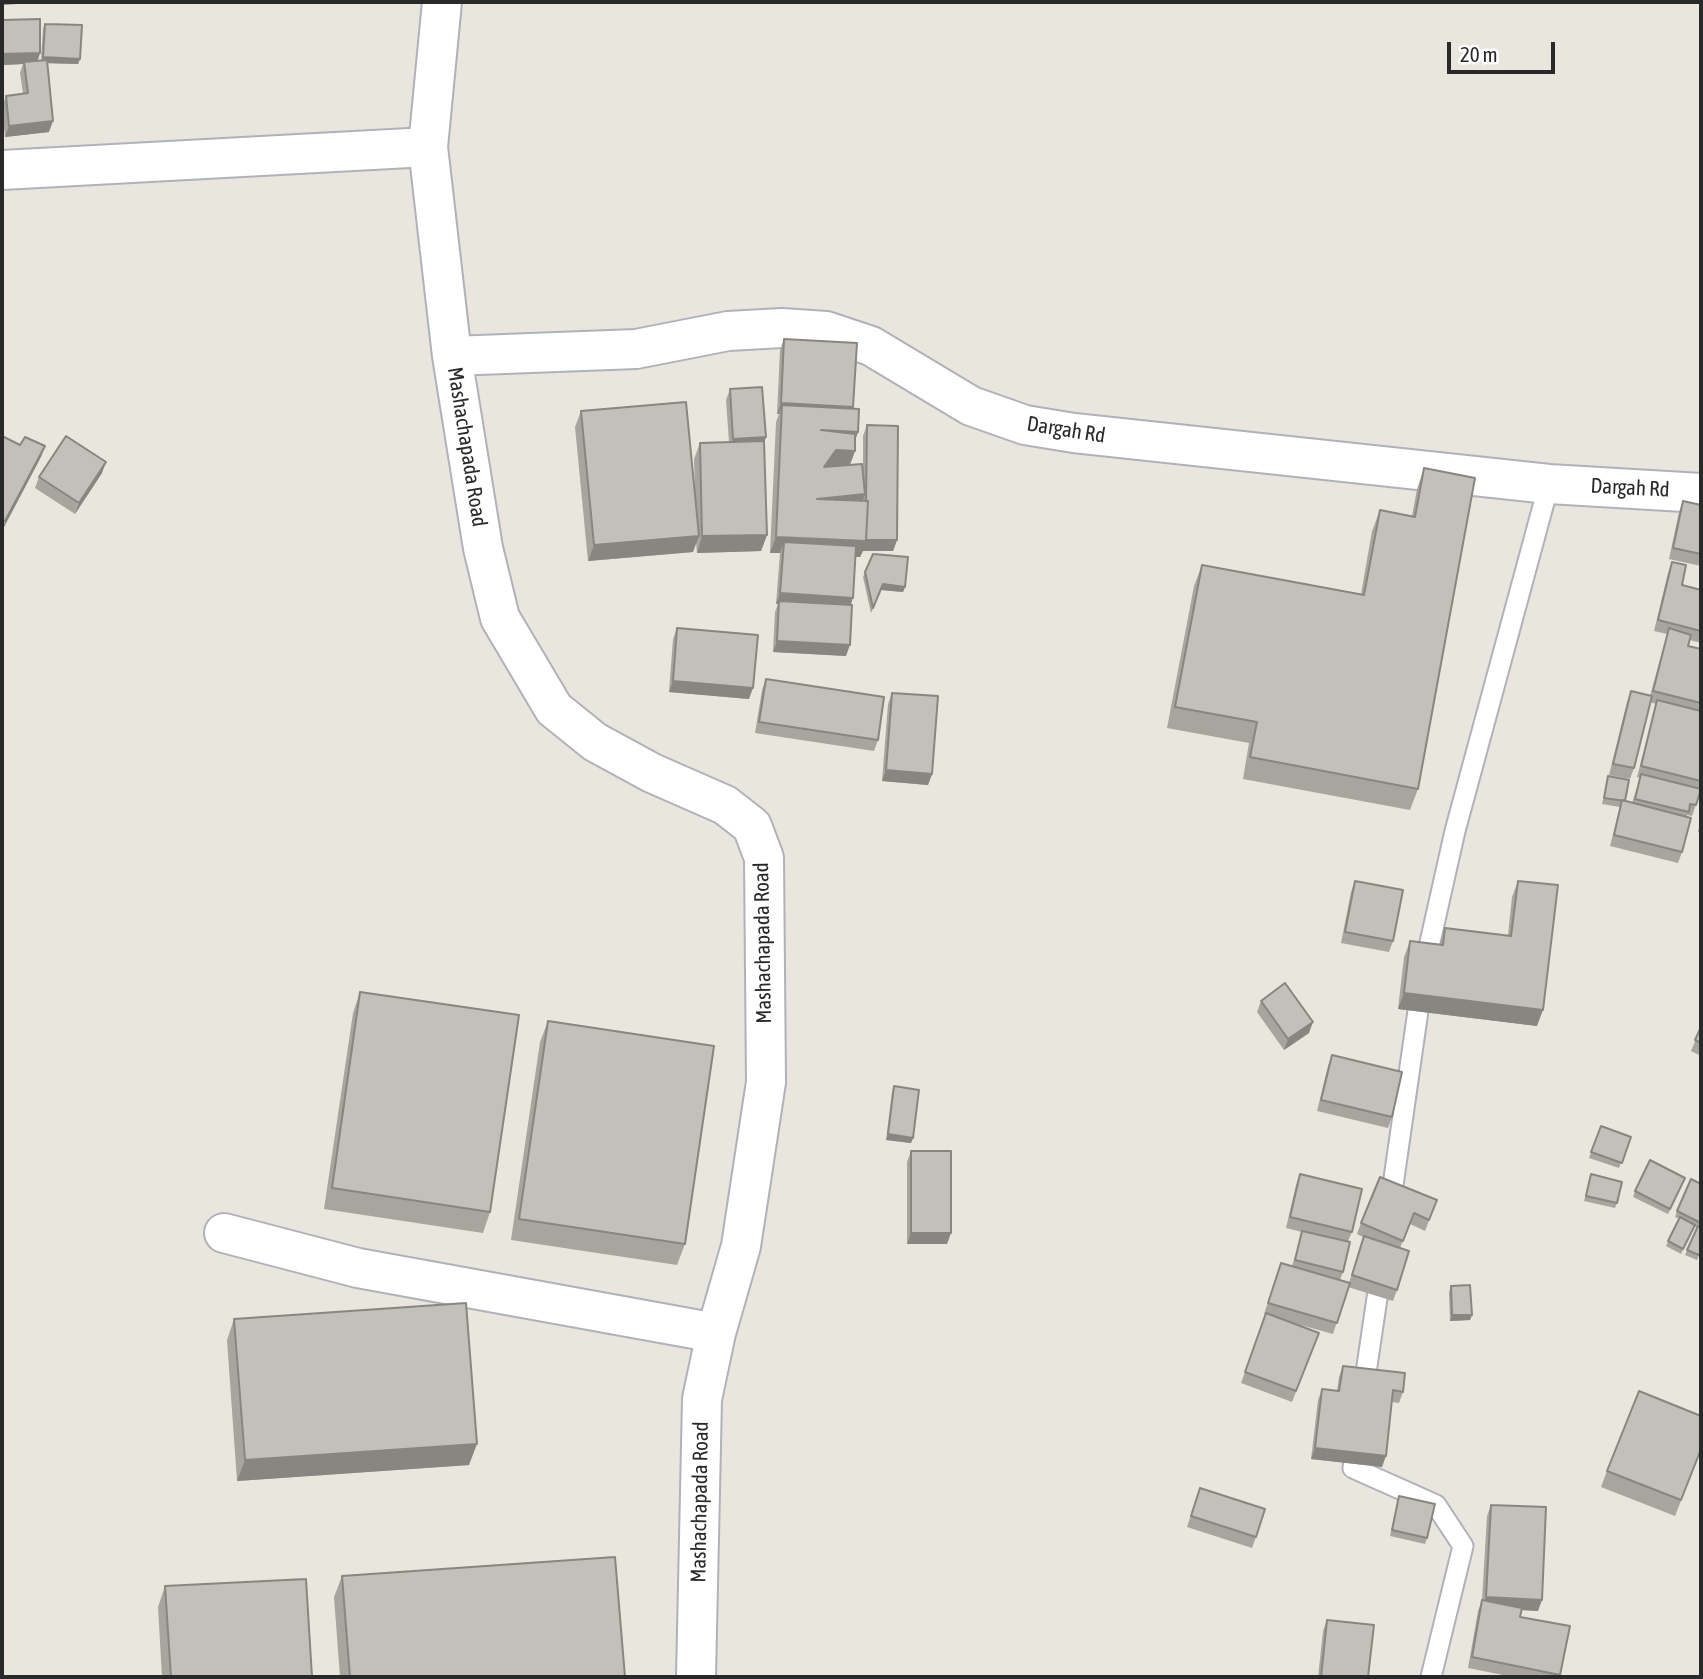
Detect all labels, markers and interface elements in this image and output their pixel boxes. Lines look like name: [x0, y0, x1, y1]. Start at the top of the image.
scale bar: [1451, 28, 1560, 72]
text: 20 m: [1460, 42, 1498, 66]
street label: Mashachapada Road: [442, 365, 492, 529]
street label: Dargah Rd: [1025, 411, 1107, 449]
street label: Dargah Rd: [1590, 473, 1670, 503]
street label: Mashachapada Road: [749, 862, 777, 1024]
street label: Mashachapada Road: [686, 1421, 714, 1583]

